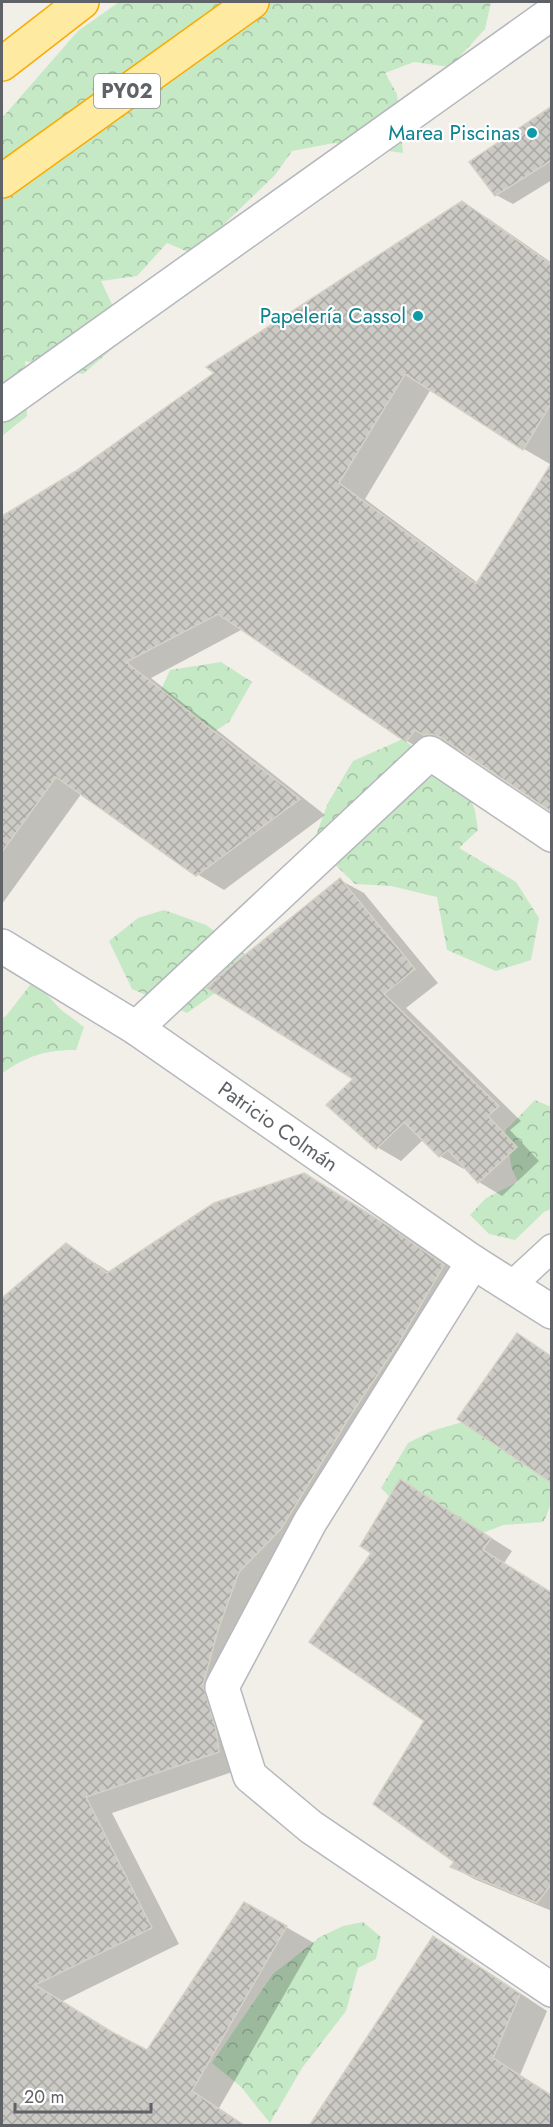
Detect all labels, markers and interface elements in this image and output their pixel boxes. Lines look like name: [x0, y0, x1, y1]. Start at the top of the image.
road number: PY02: [94, 74, 160, 108]
place label: Marea Piscinas: [388, 118, 520, 148]
marker: Marea Piscinas: [525, 126, 539, 140]
place label: Papelería Cassol: [260, 301, 406, 331]
marker: Papelería Cassol: [411, 309, 425, 323]
street label: Patricio Colmán: [212, 1074, 344, 1179]
scale bar: [15, 2076, 152, 2114]
text: 20 m: [24, 2084, 64, 2110]

